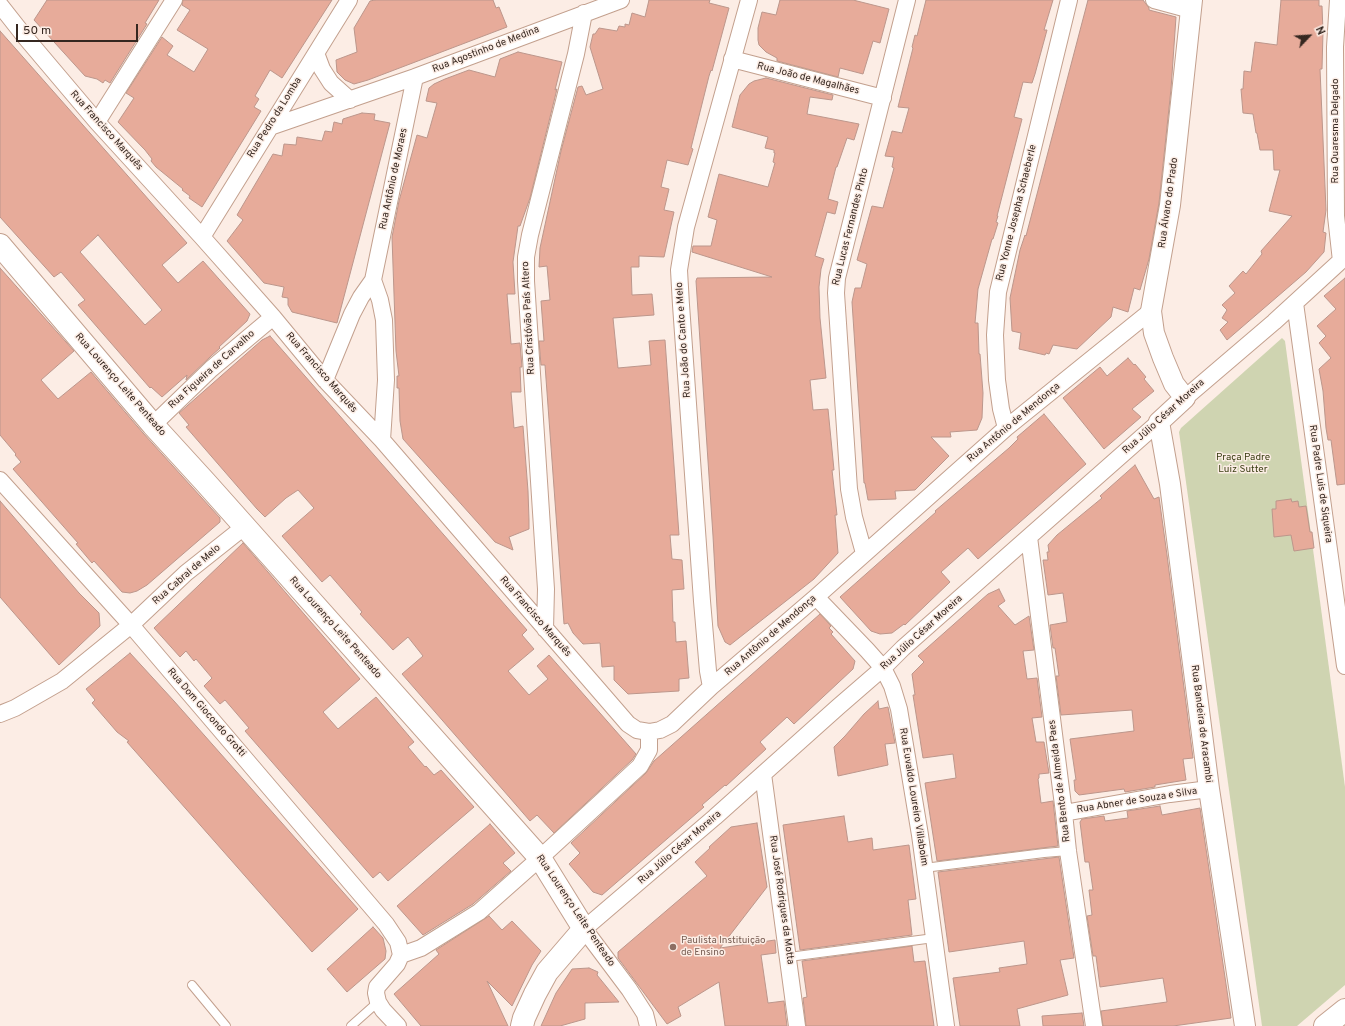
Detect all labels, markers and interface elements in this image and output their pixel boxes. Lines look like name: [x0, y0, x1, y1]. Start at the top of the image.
scale bar: [18, 16, 140, 42]
north arrow: [1289, 16, 1329, 56]
text: 50 m: [23, 23, 51, 39]
street label: Rua Agostinho de Medina: [431, 24, 541, 76]
text: N: [1312, 24, 1328, 37]
street label: Rua João de Magalhães: [756, 60, 860, 98]
street label: Rua Pedro da Lomba: [245, 76, 305, 160]
street label: Rua Quaresma Delgado: [1330, 79, 1342, 183]
street label: Rua Francisco Marquês: [67, 89, 145, 173]
street label: Rua Antônio de Moraes: [377, 127, 411, 231]
street label: Rua Yonne Josepha Schaeberle: [994, 143, 1040, 283]
street label: Rua Álvaro do Prado: [1157, 157, 1181, 249]
street label: Rua Lucas Fernandes Pinto: [831, 167, 871, 287]
street label: Rua Cristóvão País Altero: [520, 261, 538, 375]
street label: Rua João do Canto e Melo: [674, 282, 694, 398]
street label: Rua Figueira de Carvalho: [166, 328, 258, 412]
street label: Rua Francisco Marquês: [283, 330, 359, 416]
street label: Rua Lourenço Leite Penteado: [72, 331, 168, 439]
street label: Rua Júlio César Moreira: [1121, 377, 1207, 457]
street label: Rua Antônio de Mendonça: [965, 381, 1063, 465]
street label: Rua Padre Luis de Siqueira: [1306, 424, 1334, 544]
park label: Praça Padre Luiz Sutter: [1216, 452, 1270, 476]
street label: Rua Cabral de Melo: [151, 542, 223, 608]
street label: Rua Francisco Marquês: [497, 574, 573, 660]
street label: Rua Lourenço Leite Penteado: [286, 575, 384, 681]
street label: Rua Antônio de Mendonça: [723, 593, 819, 679]
street label: Rua Júlio César Moreira: [879, 593, 965, 673]
street label: Rua Bandeira de Aracambi: [1188, 664, 1214, 784]
street label: Rua Dom Giocondo Grotti: [164, 666, 248, 760]
street label: Rua Bento de Almeida Paes: [1047, 719, 1073, 843]
street label: Rua Euvaldo Loureiro Villaboim: [896, 727, 930, 867]
street label: Rua Abner de Souza e Silva: [1076, 786, 1198, 816]
street label: Rua Júlio César Moreira: [636, 809, 724, 887]
street label: Rua José Rodrigues da Motta: [766, 835, 796, 965]
street label: Rua Lourenço Leite Penteado: [533, 853, 617, 969]
place label: Paulista Instituição de Ensino: [681, 935, 766, 958]
marker: Paulista Instituição de Ensino: [668, 942, 678, 952]

